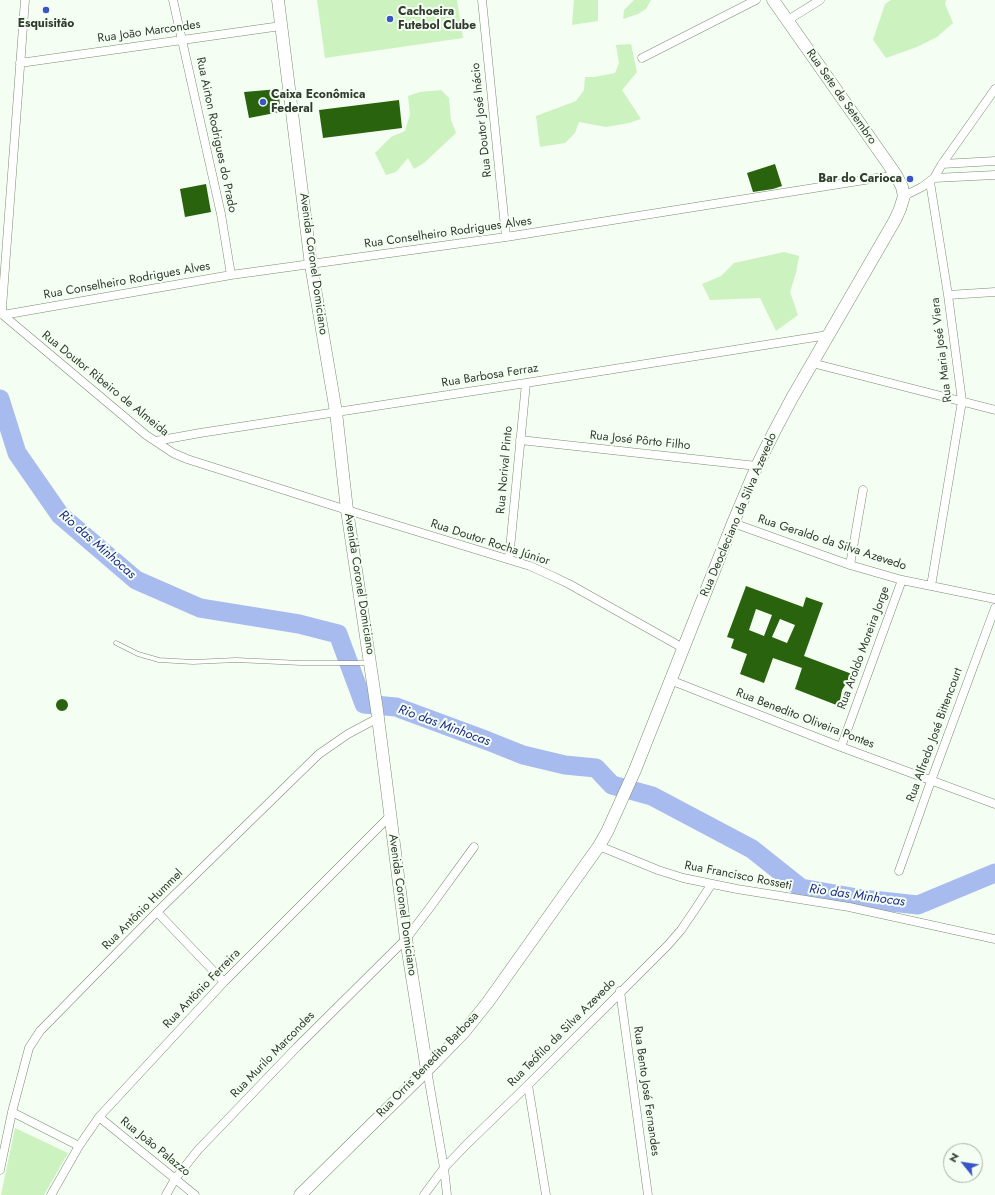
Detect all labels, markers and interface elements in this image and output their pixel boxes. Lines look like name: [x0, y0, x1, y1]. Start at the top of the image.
marker: Esquisitão: [41, 5, 51, 15]
place label: Cachoeira Futebol Clube: [398, 5, 476, 33]
marker: Cachoeira Futebol Clube: [385, 14, 395, 24]
place label: Esquisitão: [18, 17, 74, 31]
street label: Rua João Marcondes: [97, 18, 201, 46]
street label: Rua Sete de Setembro: [803, 47, 879, 147]
street label: Rua Airton Rodrigues do Prado: [192, 56, 240, 214]
street label: Rua Doutor José Inácio: [469, 62, 495, 178]
place label: Caixa Econômica Federal: [271, 88, 365, 116]
marker: Caixa Econômica Federal: [258, 97, 268, 107]
place label: Bar do Carioca: [818, 172, 902, 186]
marker: Bar do Carioca: [905, 174, 915, 184]
street label: Avenida Coronel Domiciano: [296, 192, 330, 336]
street label: Rua Conselheiro Rodrigues Alves: [363, 214, 533, 252]
street label: Rua Conselheiro Rodrigues Alves: [43, 259, 211, 303]
street label: Rua Maria José Viera: [928, 297, 956, 403]
street label: Rua Doutor Ribeiro de Almeida: [39, 328, 171, 440]
street label: Rua Barbosa Ferraz: [441, 361, 539, 391]
street label: Rua Norival Pinto: [494, 425, 516, 515]
street label: Rua José Pôrto Filho: [589, 429, 691, 453]
street label: Rua Deocleciano da Silva Azevedo: [698, 431, 780, 599]
water label: Rio das Minhocas: [55, 507, 139, 583]
street label: Avenida Coronel Domiciano: [341, 512, 377, 656]
street label: Rua Geraldo da Silva Azevedo: [756, 512, 908, 574]
street label: Rua Doutor Rocha Júnior: [429, 517, 551, 569]
street label: Rua Aroldo Moreira Jorge: [835, 584, 893, 712]
street label: Rua Alfredo José Bittencourt: [904, 666, 966, 804]
street label: Rua Benedito Oliveira Pontes: [734, 686, 876, 752]
water label: Rio das Minhocas: [396, 702, 492, 750]
street label: Avenida Coronel Domiciano: [385, 833, 419, 977]
street label: Rua Francisco Rosseti: [683, 859, 793, 893]
street label: Rua Antônio Hummel: [100, 867, 186, 953]
water label: Rio das Minhocas: [808, 882, 906, 910]
street label: Rua Antônio Ferreira: [160, 946, 244, 1032]
street label: Rua Teófilo da Silva Azevedo: [505, 976, 619, 1090]
street label: Rua Murilo Marcondes: [228, 1009, 318, 1101]
street label: Rua Orris Benedito Barbosa: [374, 1009, 482, 1121]
street label: Rua Bento José Fernandes: [630, 1025, 662, 1157]
street label: Rua João Palazzo: [117, 1114, 193, 1180]
north arrow: [943, 1143, 983, 1183]
text: N: [944, 1150, 963, 1165]

